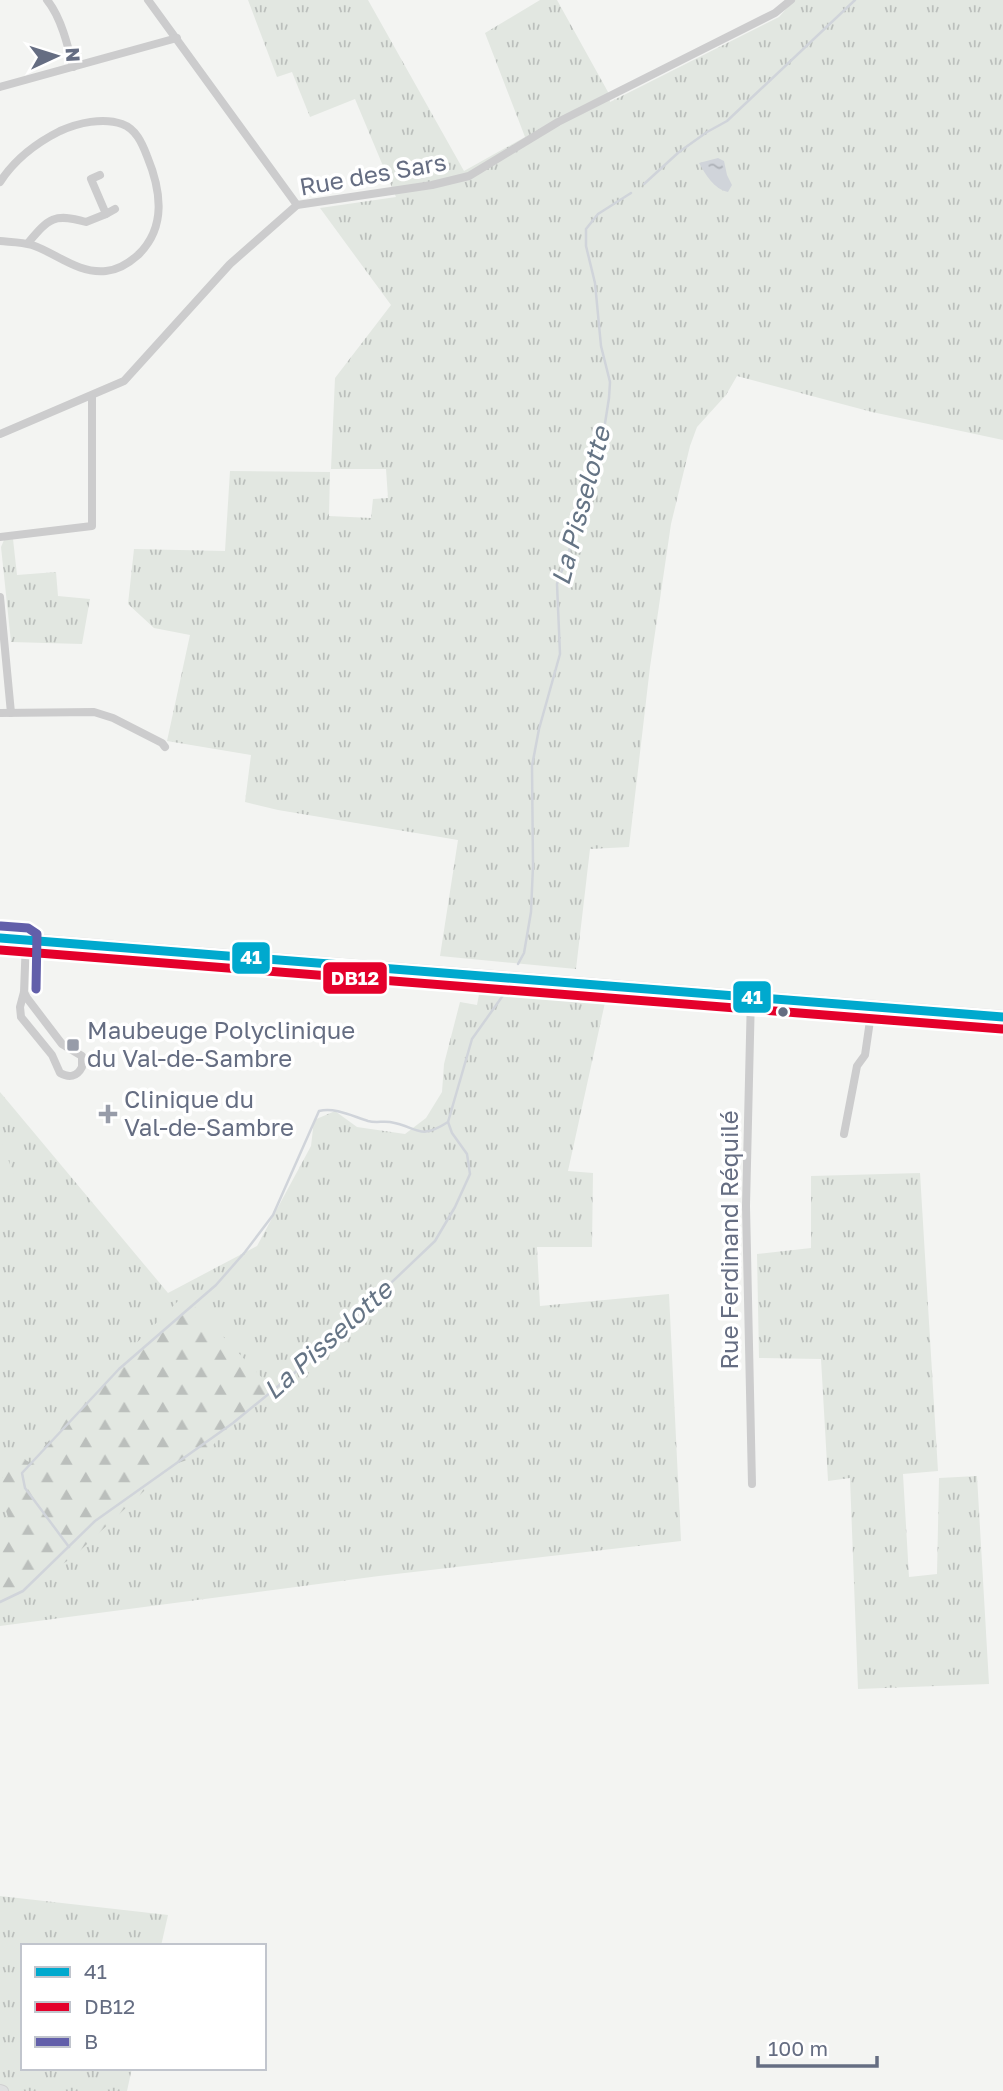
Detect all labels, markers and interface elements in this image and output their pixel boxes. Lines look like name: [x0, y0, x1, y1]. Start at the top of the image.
north arrow: [21, 21, 91, 91]
text: N: [61, 47, 85, 63]
street label: Rue des Sars: [297, 146, 448, 201]
water label: La Pisselotte: [545, 422, 617, 588]
line badge: 41: [231, 941, 271, 975]
text: 41: [240, 945, 262, 968]
line badge: DB12: [322, 961, 388, 995]
text: DB12: [331, 966, 379, 989]
line badge: 41: [732, 980, 772, 1014]
text: 41: [741, 985, 763, 1008]
unlabelled marker: [776, 1005, 790, 1019]
place label: Maubeuge Polyclinique du Val-de-Sambre: [87, 1015, 355, 1072]
marker: Maubeuge Polyclinique du Val-de-Sambre: [65, 1037, 81, 1053]
place label: Clinique du Val-de-Sambre: [124, 1084, 294, 1141]
marker: Clinique du Val-de-Sambre: [98, 1104, 118, 1124]
street label: Rue Ferdinand Réquilé: [714, 1110, 743, 1370]
water label: La Pisselotte: [257, 1273, 400, 1405]
legend: [21, 1944, 266, 2070]
text: 41: [84, 1958, 107, 1984]
text: DB12: [84, 1993, 135, 2019]
scale bar: [758, 2024, 877, 2068]
text: B: [84, 2028, 98, 2054]
text: 100 m: [768, 2035, 828, 2061]

